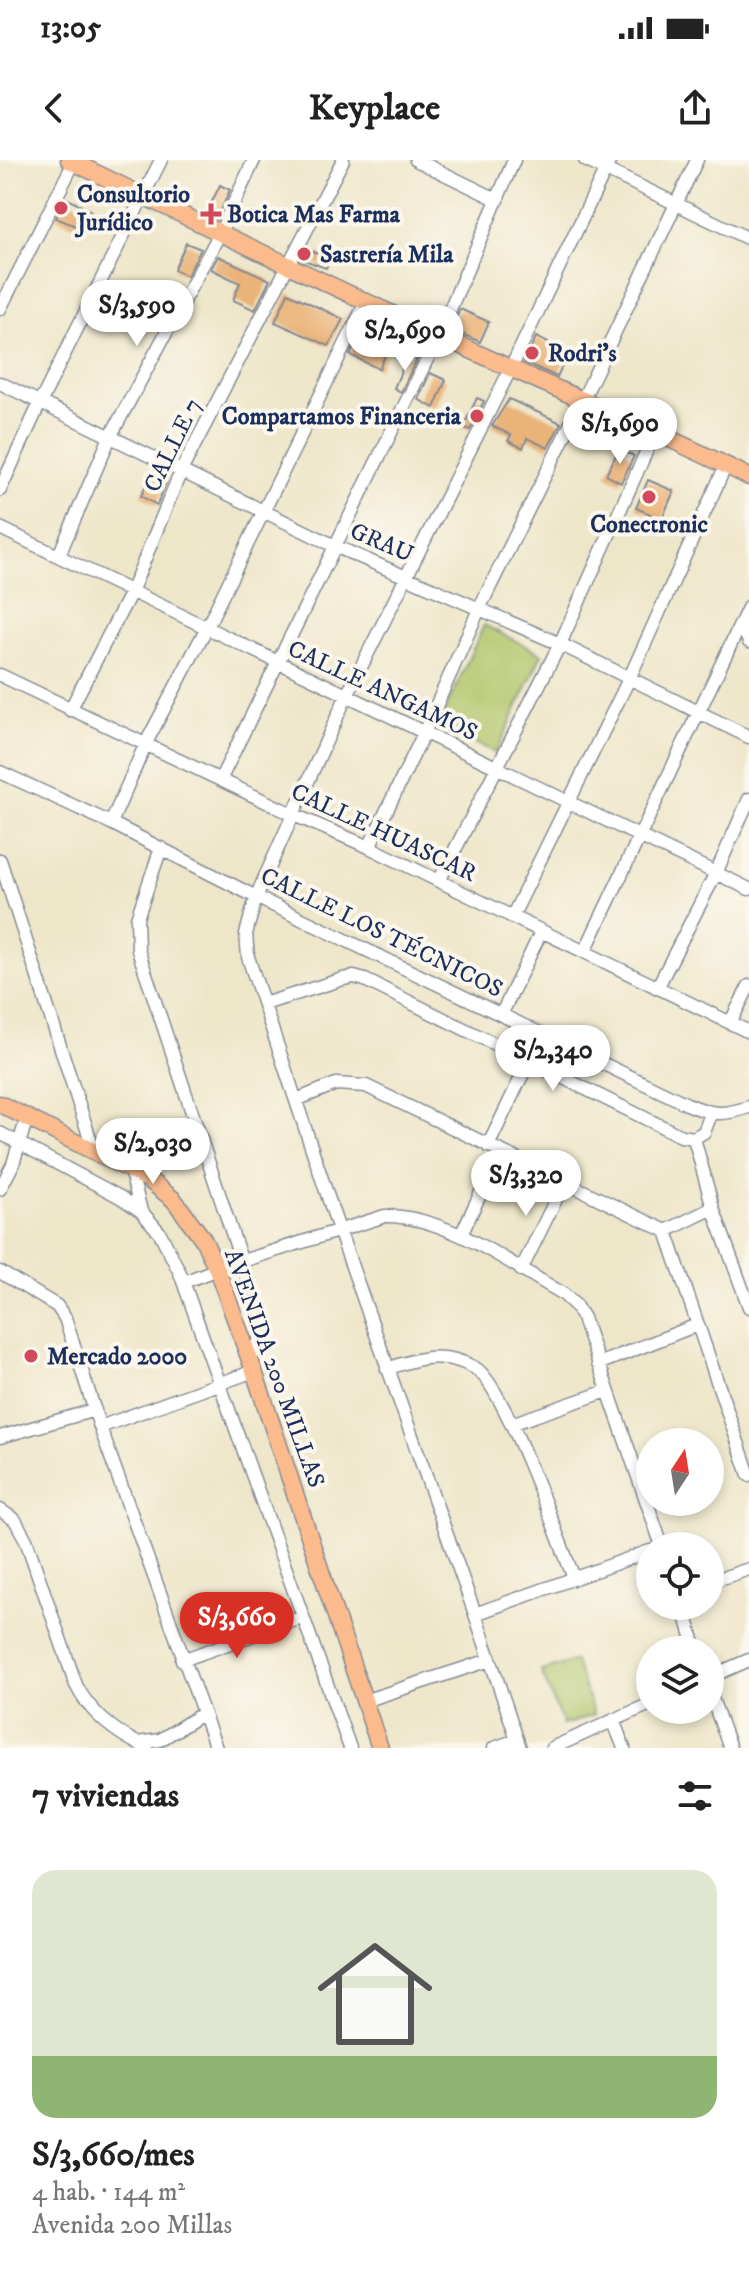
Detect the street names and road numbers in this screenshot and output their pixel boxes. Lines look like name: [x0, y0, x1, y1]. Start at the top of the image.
street label: CALLE 7: [137, 394, 208, 497]
street label: GRAU: [345, 516, 418, 570]
street label: CALLE ANGAMOS: [283, 634, 482, 748]
street label: CALLE HUASCAR: [286, 777, 481, 889]
street label: CALLE LOS TÉCNICOS: [255, 861, 508, 1005]
street label: AVENIDA 200 MILLAS: [217, 1245, 331, 1492]

